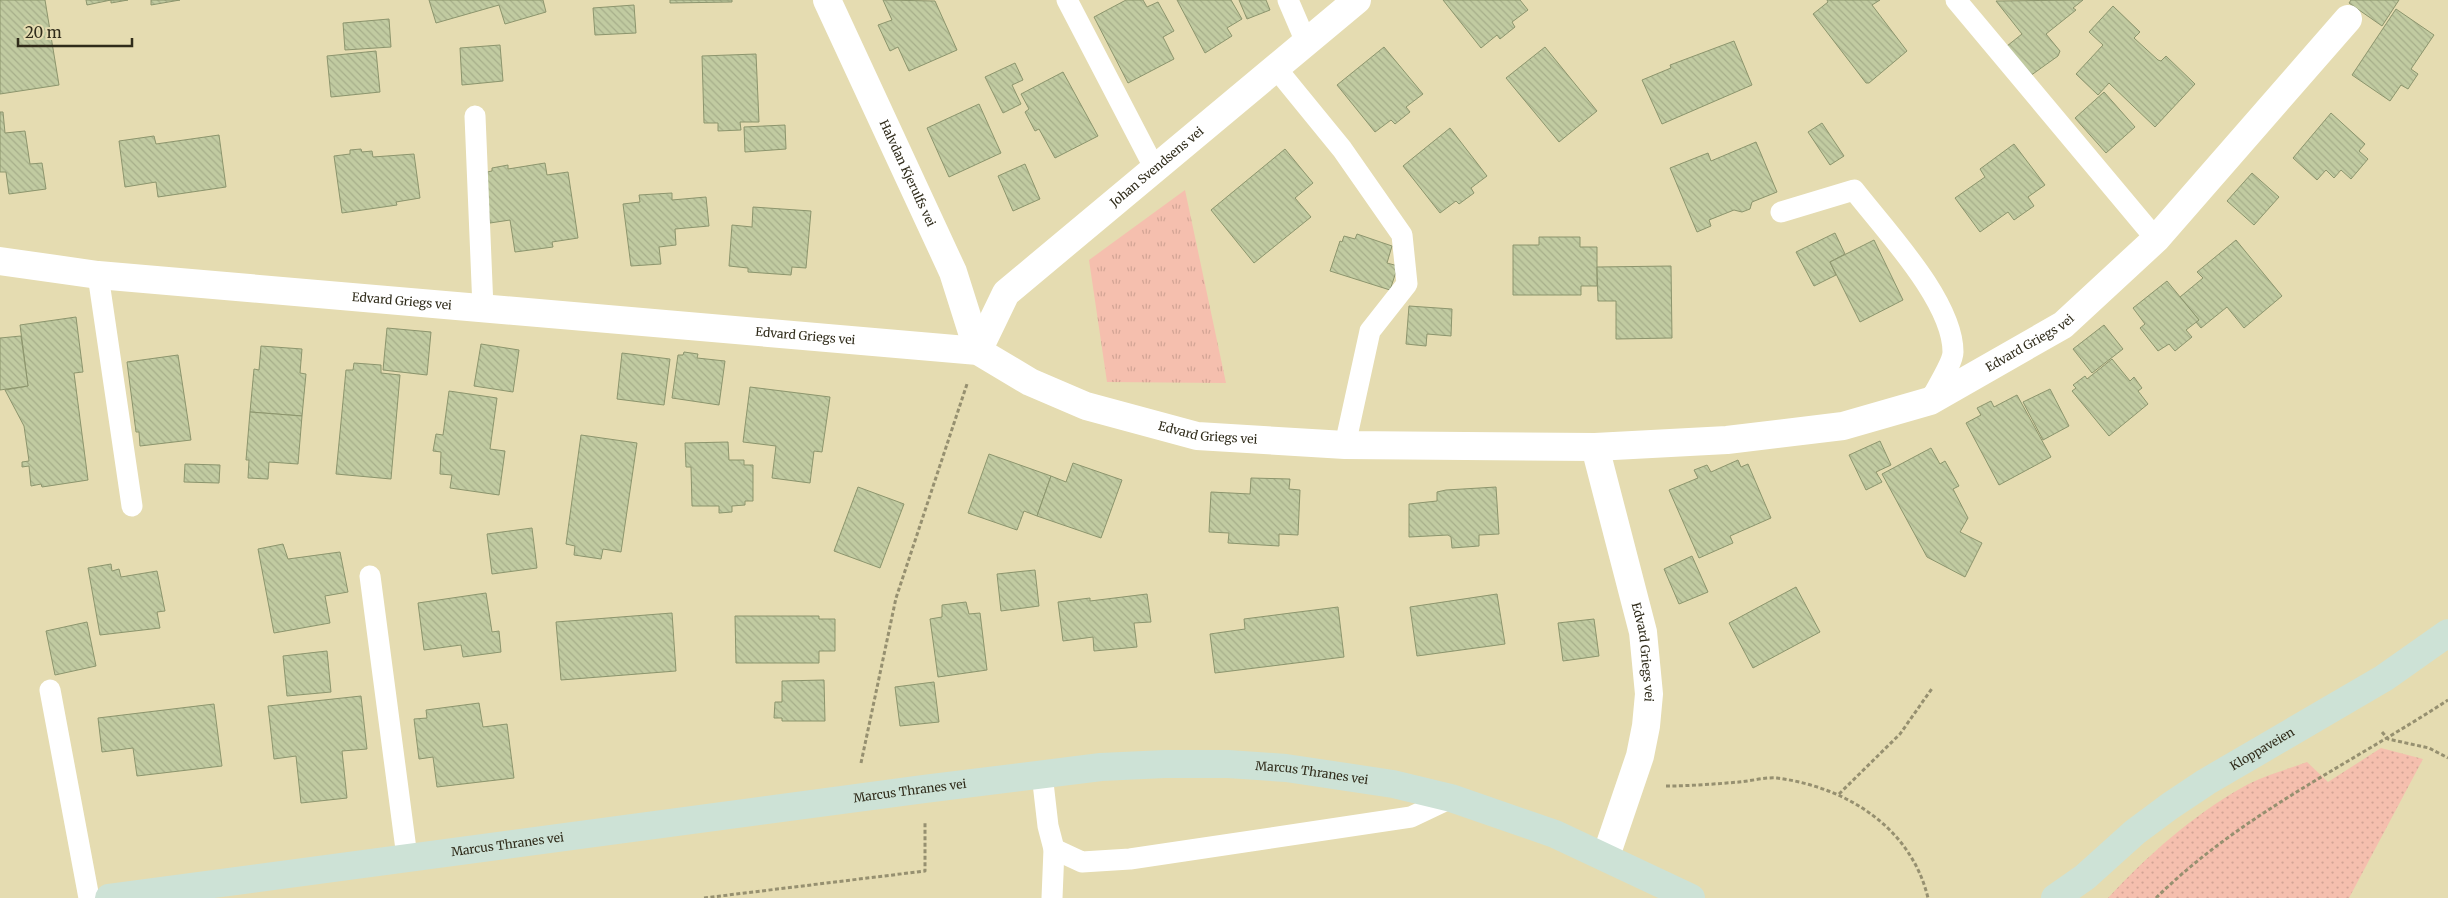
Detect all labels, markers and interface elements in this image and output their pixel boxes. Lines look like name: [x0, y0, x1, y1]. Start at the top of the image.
scale bar: [18, 15, 131, 47]
text: 20 m: [25, 23, 62, 42]
street label: Halvdan Kjerulfs vei: [877, 117, 939, 229]
street label: Johan Svendsens vei: [1106, 123, 1206, 211]
street label: Edvard Griegs vei: [351, 289, 453, 313]
street label: Edvard Griegs vei: [1983, 311, 2077, 375]
street label: Edvard Griegs vei: [755, 324, 856, 347]
street label: Edvard Griegs vei: [1157, 418, 1258, 447]
street label: Edvard Griegs vei: [1629, 601, 1657, 703]
street label: Kloppaveien: [2227, 724, 2297, 773]
street label: Marcus Thranes vei: [1255, 758, 1369, 787]
street label: Marcus Thranes vei: [852, 776, 967, 805]
street label: Marcus Thranes vei: [450, 829, 565, 859]

